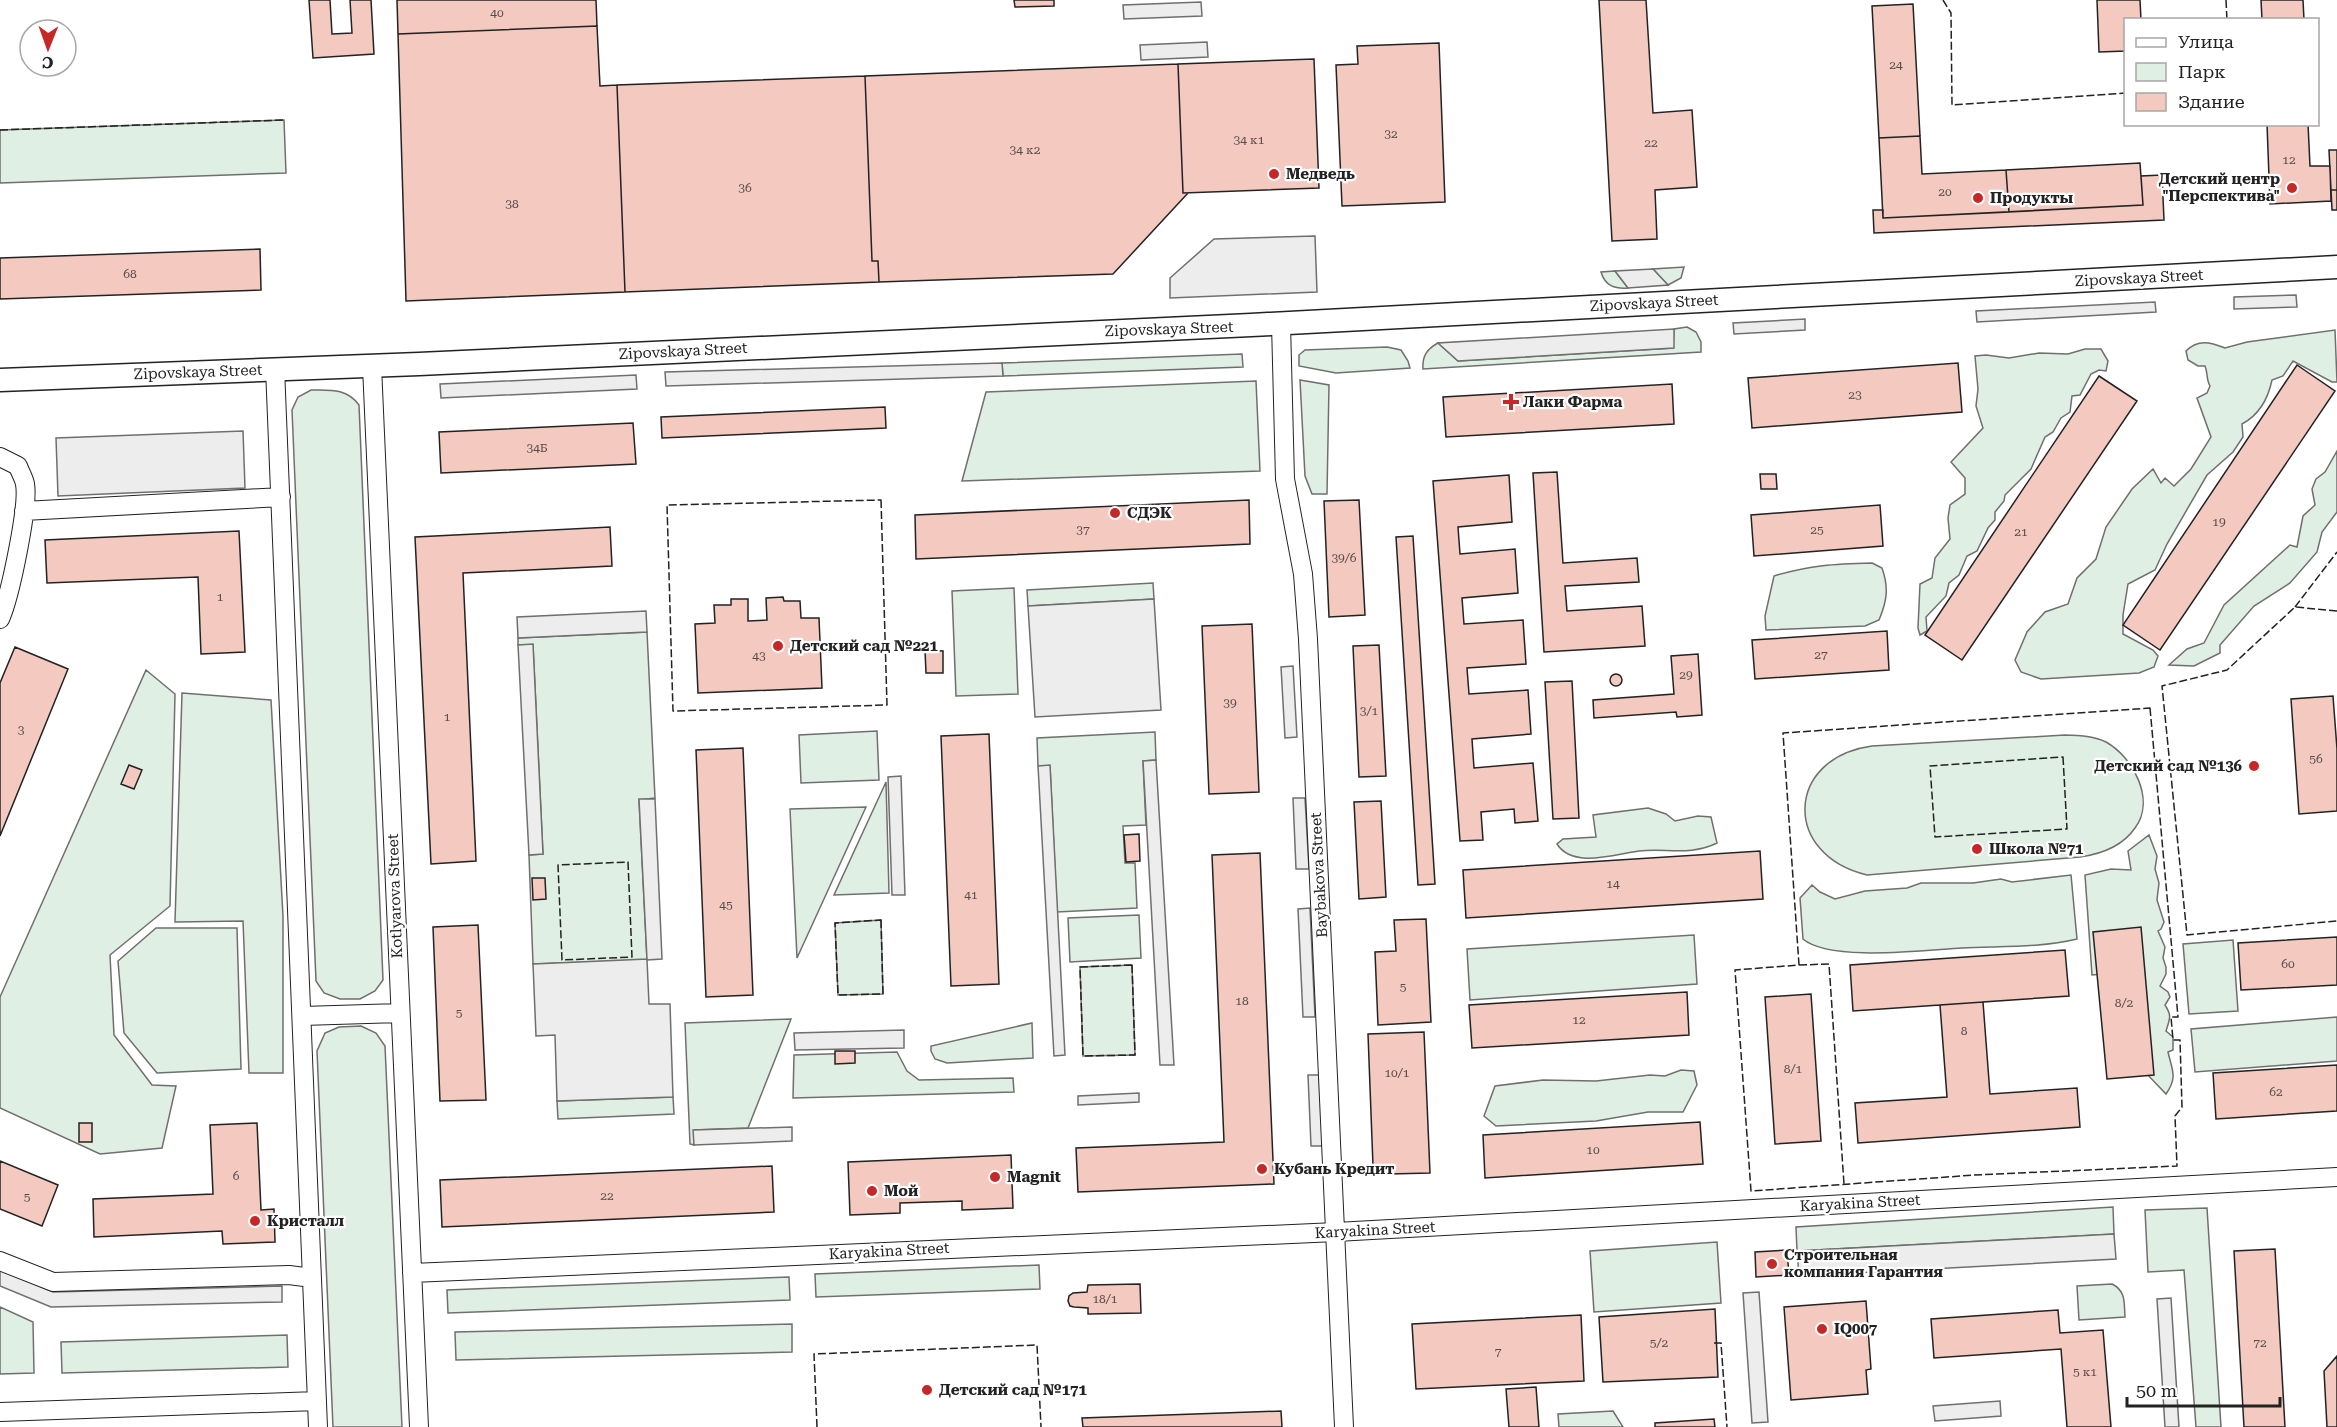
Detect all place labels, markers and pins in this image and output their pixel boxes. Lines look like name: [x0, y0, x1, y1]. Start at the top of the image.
place label: Медведь: [1286, 165, 1355, 183]
marker: Медведь: [1267, 167, 1281, 181]
place label: Детский центр "Перспектива": [2159, 170, 2280, 205]
marker: Детский центр "Перспектива": [2285, 181, 2299, 195]
place label: Продукты: [1990, 189, 2074, 207]
marker: Продукты: [1971, 191, 1985, 205]
place label: Лаки Фарма: [1523, 393, 1623, 411]
marker: Лаки Фарма: [1504, 395, 1518, 409]
place label: СДЭК: [1127, 504, 1172, 522]
marker: СДЭК: [1108, 506, 1122, 520]
place label: Детский сад №221: [790, 637, 938, 655]
marker: Детский сад №221: [771, 639, 785, 653]
place label: Детский сад №136: [2094, 757, 2243, 775]
marker: Детский сад №136: [2247, 759, 2261, 773]
place label: Школа №71: [1989, 840, 2084, 858]
marker: Школа №71: [1970, 842, 1984, 856]
place label: Кубань Кредит: [1274, 1160, 1394, 1178]
marker: Кубань Кредит: [1255, 1162, 1269, 1176]
place label: Magnit: [1007, 1168, 1061, 1186]
marker: Magnit: [988, 1170, 1002, 1184]
place label: Мой: [884, 1182, 918, 1200]
marker: Мой: [865, 1184, 879, 1198]
place label: Кристалл: [267, 1212, 344, 1230]
marker: Кристалл: [248, 1214, 262, 1228]
place label: Строительная компания Гарантия: [1784, 1246, 1944, 1281]
marker: Строительная компания Гарантия: [1765, 1257, 1779, 1271]
place label: IQ007: [1834, 1320, 1878, 1338]
marker: IQ007: [1815, 1322, 1829, 1336]
place label: Детский сад №171: [939, 1381, 1087, 1399]
marker: Детский сад №171: [920, 1383, 934, 1397]

